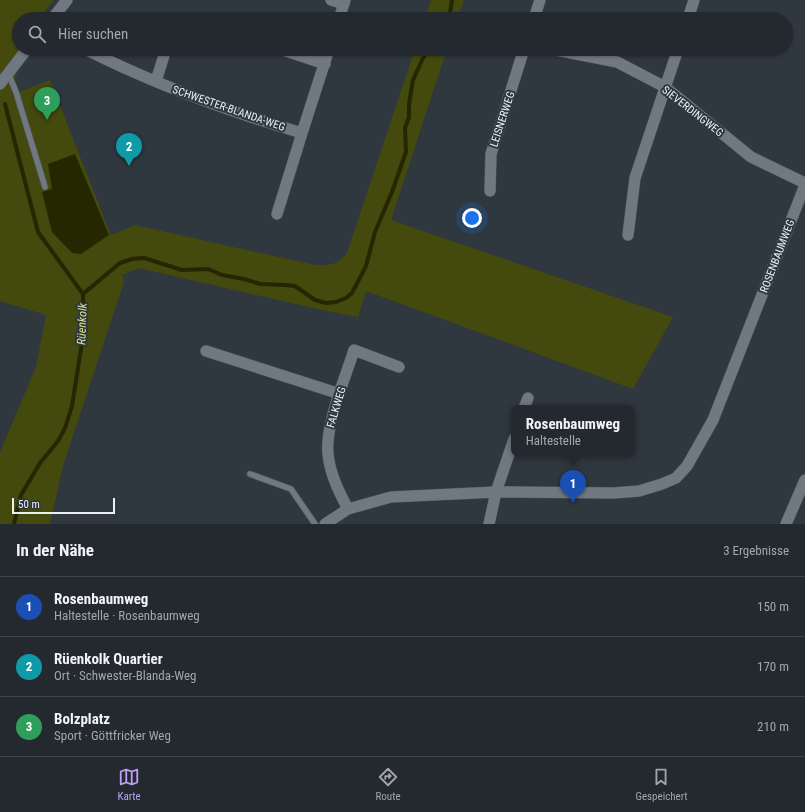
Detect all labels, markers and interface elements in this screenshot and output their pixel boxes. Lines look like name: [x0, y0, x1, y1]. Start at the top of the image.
search box: [12, 12, 793, 56]
icon: search: [26, 23, 48, 45]
text: Hier suchen: [58, 25, 128, 43]
street label: SCHWESTER-BLANDA-WEG: [171, 83, 287, 134]
street label: SIEVERDINGWEG: [659, 83, 726, 139]
pin: 3: [34, 87, 60, 120]
street label: LEISNERWEG: [487, 90, 518, 149]
pin: 2: [116, 133, 142, 166]
your location: [462, 208, 482, 228]
street label: ROSENBAUMWEG: [758, 218, 797, 295]
water label: Rüenkolk: [74, 302, 90, 345]
street label: FALKWEG: [324, 385, 349, 429]
popup: [511, 405, 635, 457]
text: Rosenbaumweg: [526, 415, 620, 433]
text: Haltestelle: [526, 433, 581, 448]
pin: 1: [560, 470, 586, 503]
scale bar: [12, 496, 115, 515]
text: 50 m: [18, 498, 40, 511]
text: In der Nähe: [16, 540, 94, 560]
text: 3 Ergebnisse: [723, 543, 789, 558]
text: Rosenbaumweg: [54, 590, 148, 608]
text: 1: [26, 599, 32, 614]
text: 150 m: [757, 599, 789, 614]
text: Haltestelle · Rosenbaumweg: [54, 608, 200, 623]
text: Rüenkolk Quartier: [54, 650, 163, 668]
text: 2: [26, 659, 32, 674]
text: 170 m: [757, 659, 789, 674]
text: Ort · Schwester-Blanda-Weg: [54, 668, 196, 683]
text: Bolzplatz: [54, 710, 110, 728]
text: 3: [26, 719, 32, 734]
text: 210 m: [757, 719, 789, 734]
text: Sport · Göttfricker Weg: [54, 728, 171, 743]
tab: Karte: [117, 766, 141, 803]
tab: Route: [376, 766, 401, 803]
tab: Gespeichert: [635, 766, 688, 803]

